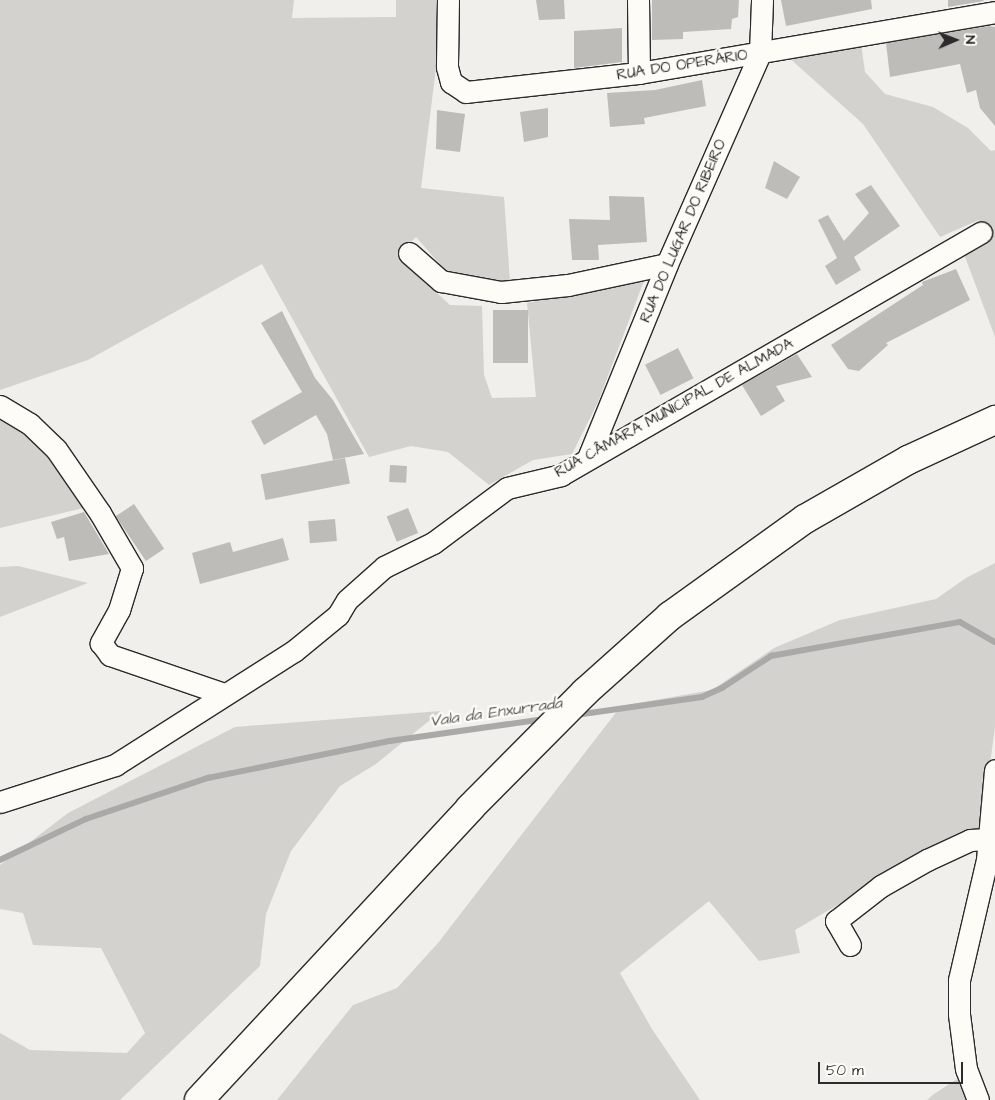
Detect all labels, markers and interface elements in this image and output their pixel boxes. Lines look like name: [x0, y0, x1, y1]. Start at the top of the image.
north arrow: [930, 15, 980, 65]
text: N: [960, 35, 980, 44]
street label: RUA DO OPERÁRIO: [615, 46, 749, 84]
street label: RUA DO LUGAR DO RIBEIRO: [636, 137, 730, 325]
street label: RUA CÂMARA MUNICIPAL DE ALMADA: [551, 335, 797, 481]
water label: Vala da Enxurrada: [429, 693, 563, 731]
scale bar: [820, 1052, 965, 1084]
text: 50 m: [826, 1060, 864, 1081]

